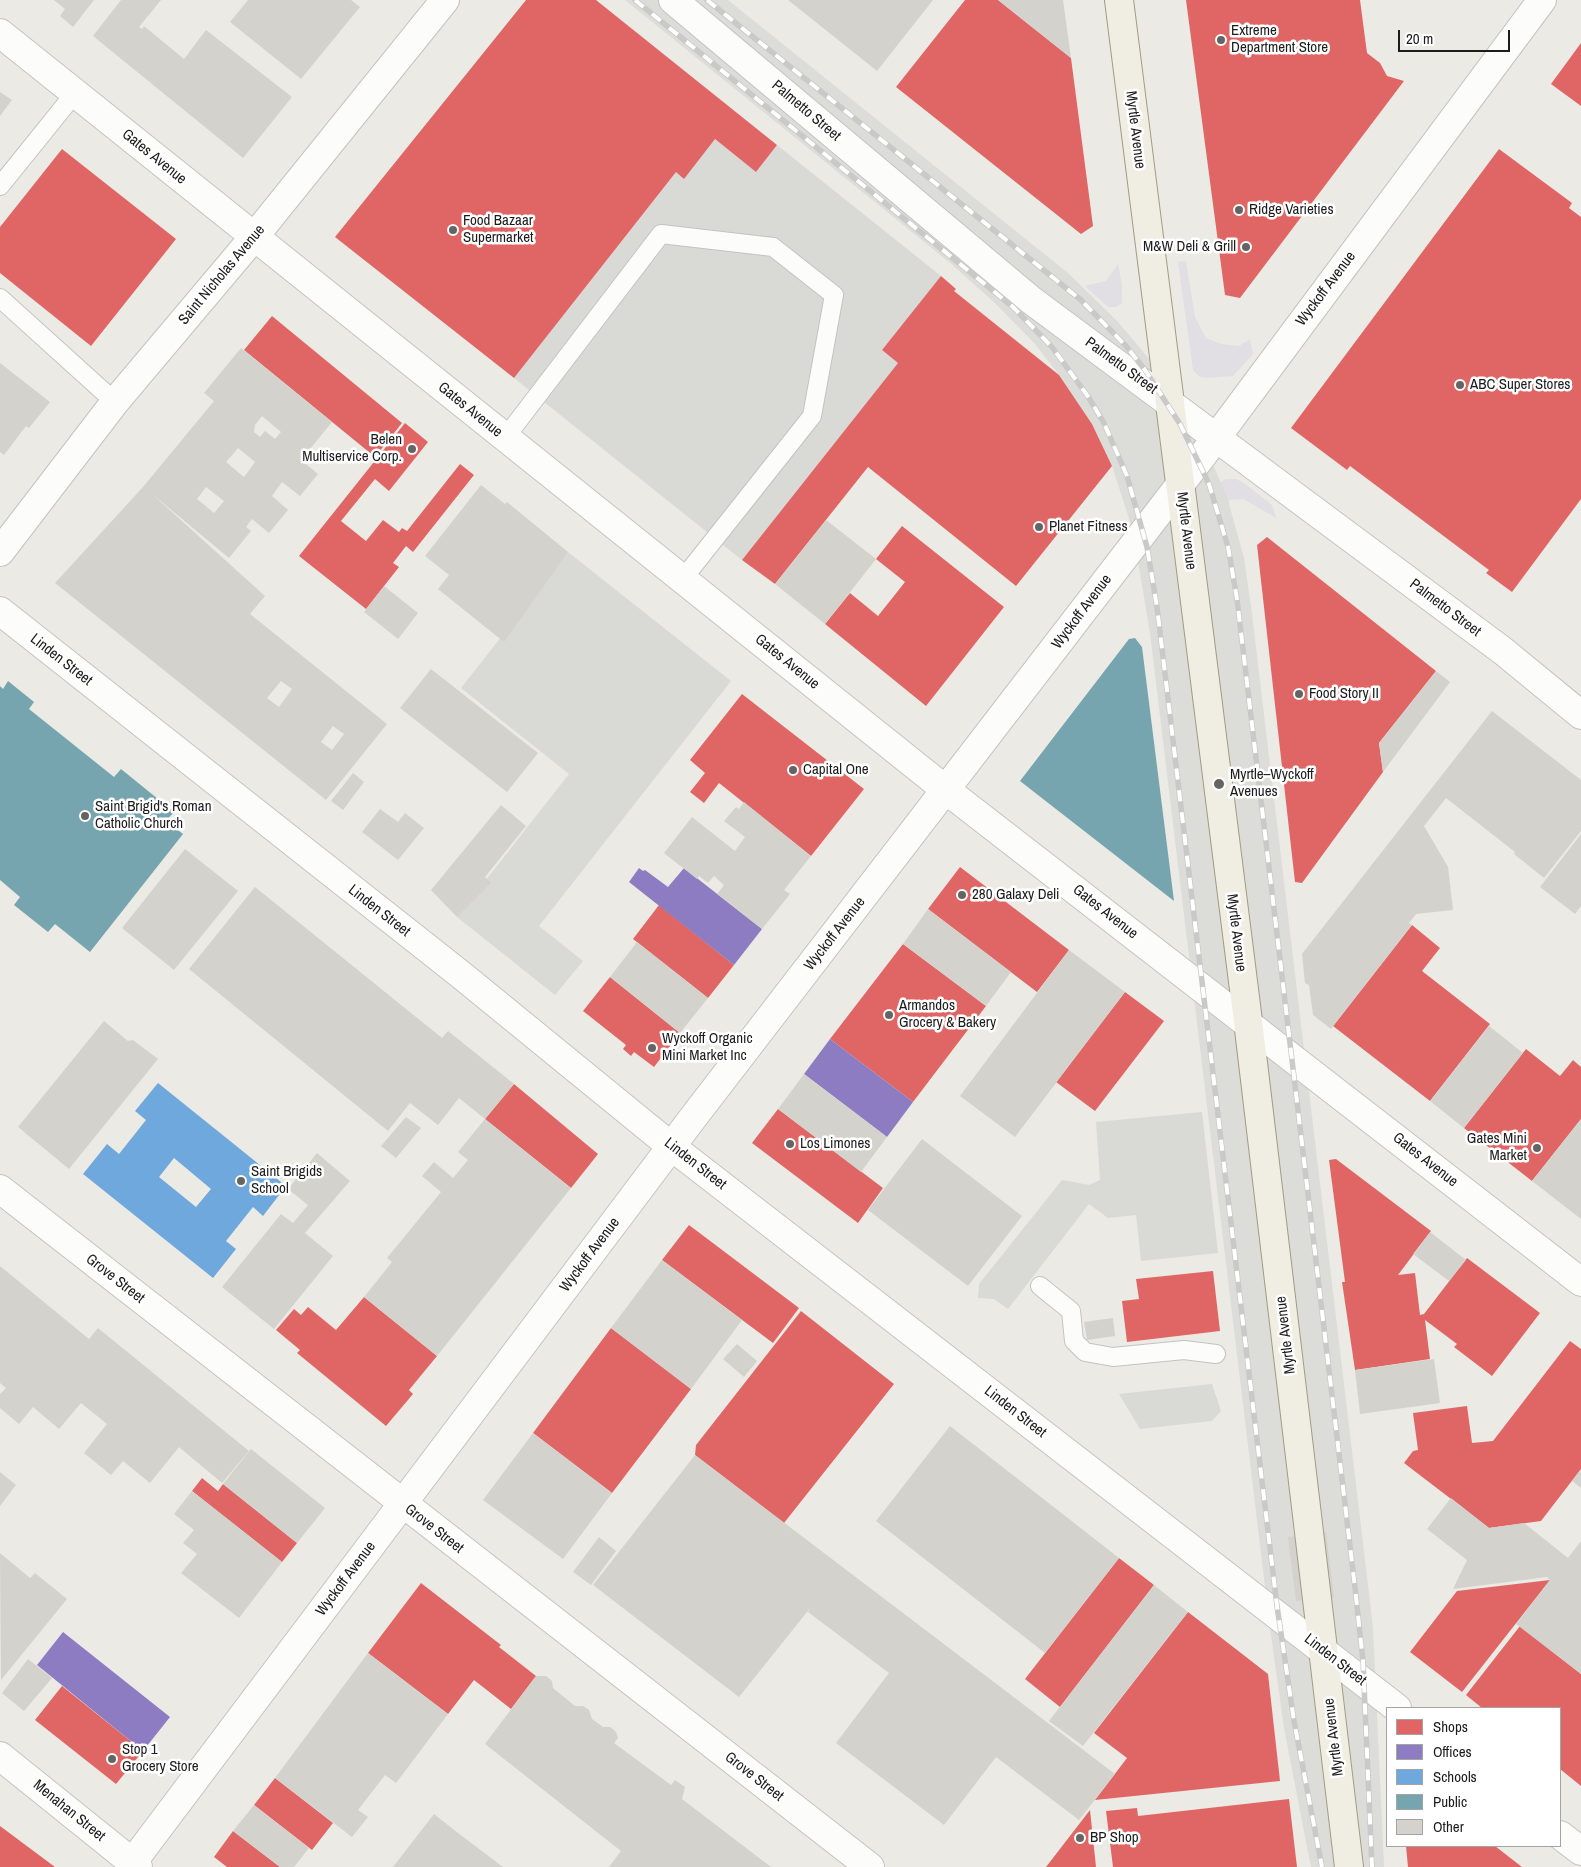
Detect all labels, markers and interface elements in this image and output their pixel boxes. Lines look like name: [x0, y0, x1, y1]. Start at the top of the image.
scale bar: [1401, 20, 1514, 52]
place label: Extreme Department Store: [1231, 22, 1328, 57]
text: 20 m: [1406, 28, 1433, 49]
marker: Extreme Department Store: [1215, 34, 1227, 46]
street label: Palmetto Street: [768, 77, 844, 145]
street label: Myrtle Avenue: [1121, 90, 1149, 170]
street label: Gates Avenue: [118, 126, 190, 188]
place label: Ridge Varieties: [1249, 201, 1334, 219]
marker: Ridge Varieties: [1233, 204, 1245, 216]
place label: Food Bazaar Supermarket: [463, 212, 533, 247]
street label: Saint Nicholas Avenue: [175, 221, 269, 329]
marker: Food Bazaar Supermarket: [447, 224, 459, 236]
place label: M&W Deli & Grill: [1143, 238, 1236, 256]
marker: M&W Deli & Grill: [1240, 241, 1252, 253]
street label: Wyckoff Avenue: [1292, 248, 1360, 330]
street label: Palmetto Street: [1081, 334, 1161, 398]
place label: ABC Super Stores: [1470, 376, 1570, 394]
street label: Gates Avenue: [434, 379, 506, 441]
marker: ABC Super Stores: [1454, 379, 1466, 391]
place label: Belen Multiservice Corp.: [302, 431, 402, 466]
marker: Belen Multiservice Corp.: [406, 443, 418, 455]
street label: Myrtle Avenue: [1172, 491, 1200, 571]
place label: Planet Fitness: [1049, 518, 1128, 536]
marker: Planet Fitness: [1033, 521, 1045, 533]
street label: Wyckoff Avenue: [1048, 571, 1116, 653]
street label: Palmetto Street: [1406, 575, 1484, 641]
street label: Linden Street: [26, 630, 96, 690]
street label: Gates Avenue: [751, 631, 823, 693]
place label: Food Story II: [1309, 685, 1379, 703]
marker: Food Story II: [1293, 688, 1305, 700]
place label: Capital One: [803, 761, 869, 779]
marker: Capital One: [787, 764, 799, 776]
place label: Myrtle–Wyckoff Avenues: [1230, 766, 1314, 801]
marker: Myrtle–Wyckoff Avenues: [1212, 777, 1226, 791]
place label: Saint Brigid's Roman Catholic Church: [95, 798, 212, 833]
marker: Saint Brigid's Roman Catholic Church: [79, 810, 91, 822]
street label: Linden Street: [344, 881, 414, 941]
street label: Gates Avenue: [1069, 881, 1141, 943]
place label: 280 Galaxy Deli: [972, 886, 1060, 904]
marker: 280 Galaxy Deli: [956, 889, 968, 901]
street label: Myrtle Avenue: [1222, 893, 1250, 973]
street label: Wyckoff Avenue: [801, 894, 869, 974]
place label: Armandos Grocery & Bakery: [899, 997, 996, 1032]
marker: Armandos Grocery & Bakery: [883, 1009, 895, 1021]
place label: Wyckoff Organic Mini Market Inc: [662, 1030, 753, 1065]
marker: Wyckoff Organic Mini Market Inc: [646, 1042, 658, 1054]
street label: Gates Avenue: [1389, 1129, 1461, 1191]
place label: Gates Mini Market: [1467, 1130, 1527, 1165]
street label: Linden Street: [660, 1134, 730, 1194]
place label: Los Limones: [800, 1135, 870, 1153]
marker: Los Limones: [784, 1138, 796, 1150]
marker: Gates Mini Market: [1531, 1142, 1543, 1154]
place label: Saint Brigids School: [251, 1163, 322, 1198]
marker: Saint Brigids School: [235, 1175, 247, 1187]
street label: Wyckoff Avenue: [556, 1214, 624, 1296]
street label: Grove Street: [82, 1250, 148, 1308]
street label: Myrtle Avenue: [1272, 1295, 1300, 1375]
street label: Linden Street: [980, 1382, 1050, 1442]
street label: Grove Street: [401, 1500, 467, 1558]
street label: Wyckoff Avenue: [312, 1538, 380, 1620]
street label: Linden Street: [1300, 1630, 1370, 1690]
street label: Myrtle Avenue: [1320, 1697, 1348, 1777]
legend: [1386, 1707, 1561, 1847]
text: Shops: [1433, 1716, 1468, 1737]
place label: Stop 1 Grocery Store: [122, 1741, 199, 1776]
text: Offices: [1433, 1741, 1472, 1762]
street label: Grove Street: [721, 1748, 787, 1806]
marker: Stop 1 Grocery Store: [106, 1753, 118, 1765]
text: Schools: [1433, 1766, 1477, 1787]
street label: Menahan Street: [29, 1776, 109, 1846]
text: Public: [1433, 1791, 1467, 1812]
text: Other: [1433, 1816, 1464, 1837]
place label: BP Shop: [1090, 1829, 1139, 1847]
marker: BP Shop: [1074, 1832, 1086, 1844]

